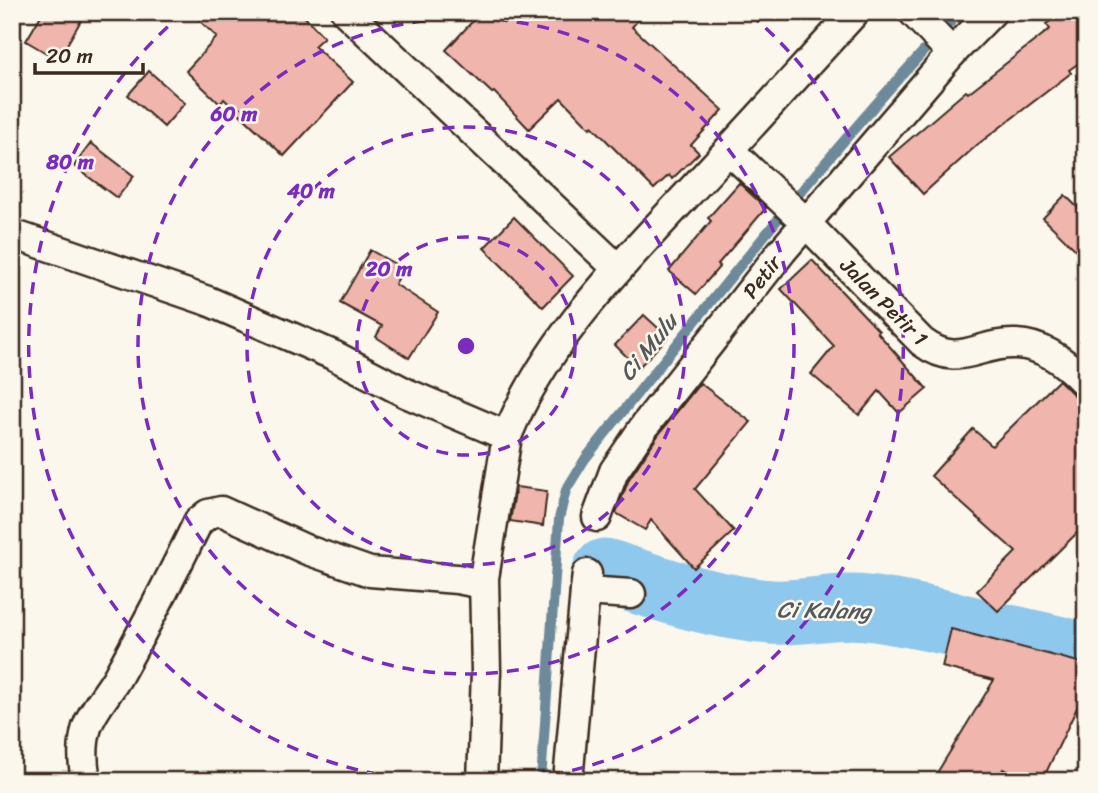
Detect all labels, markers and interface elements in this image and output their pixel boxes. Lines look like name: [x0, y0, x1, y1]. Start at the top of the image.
scale bar: [35, 32, 144, 76]
text: 20 m: [46, 37, 93, 75]
text: 60 m: [210, 95, 258, 133]
text: 80 m: [45, 143, 95, 181]
text: 40 m: [286, 172, 336, 210]
street label: Petir: [733, 246, 792, 307]
street label: Jalan Petir 1: [830, 248, 938, 356]
text: 20 m: [365, 250, 413, 288]
water label: Ci Mulu: [608, 302, 690, 390]
centre of rings: [454, 334, 478, 358]
water label: Ci Kalang: [776, 589, 874, 632]

